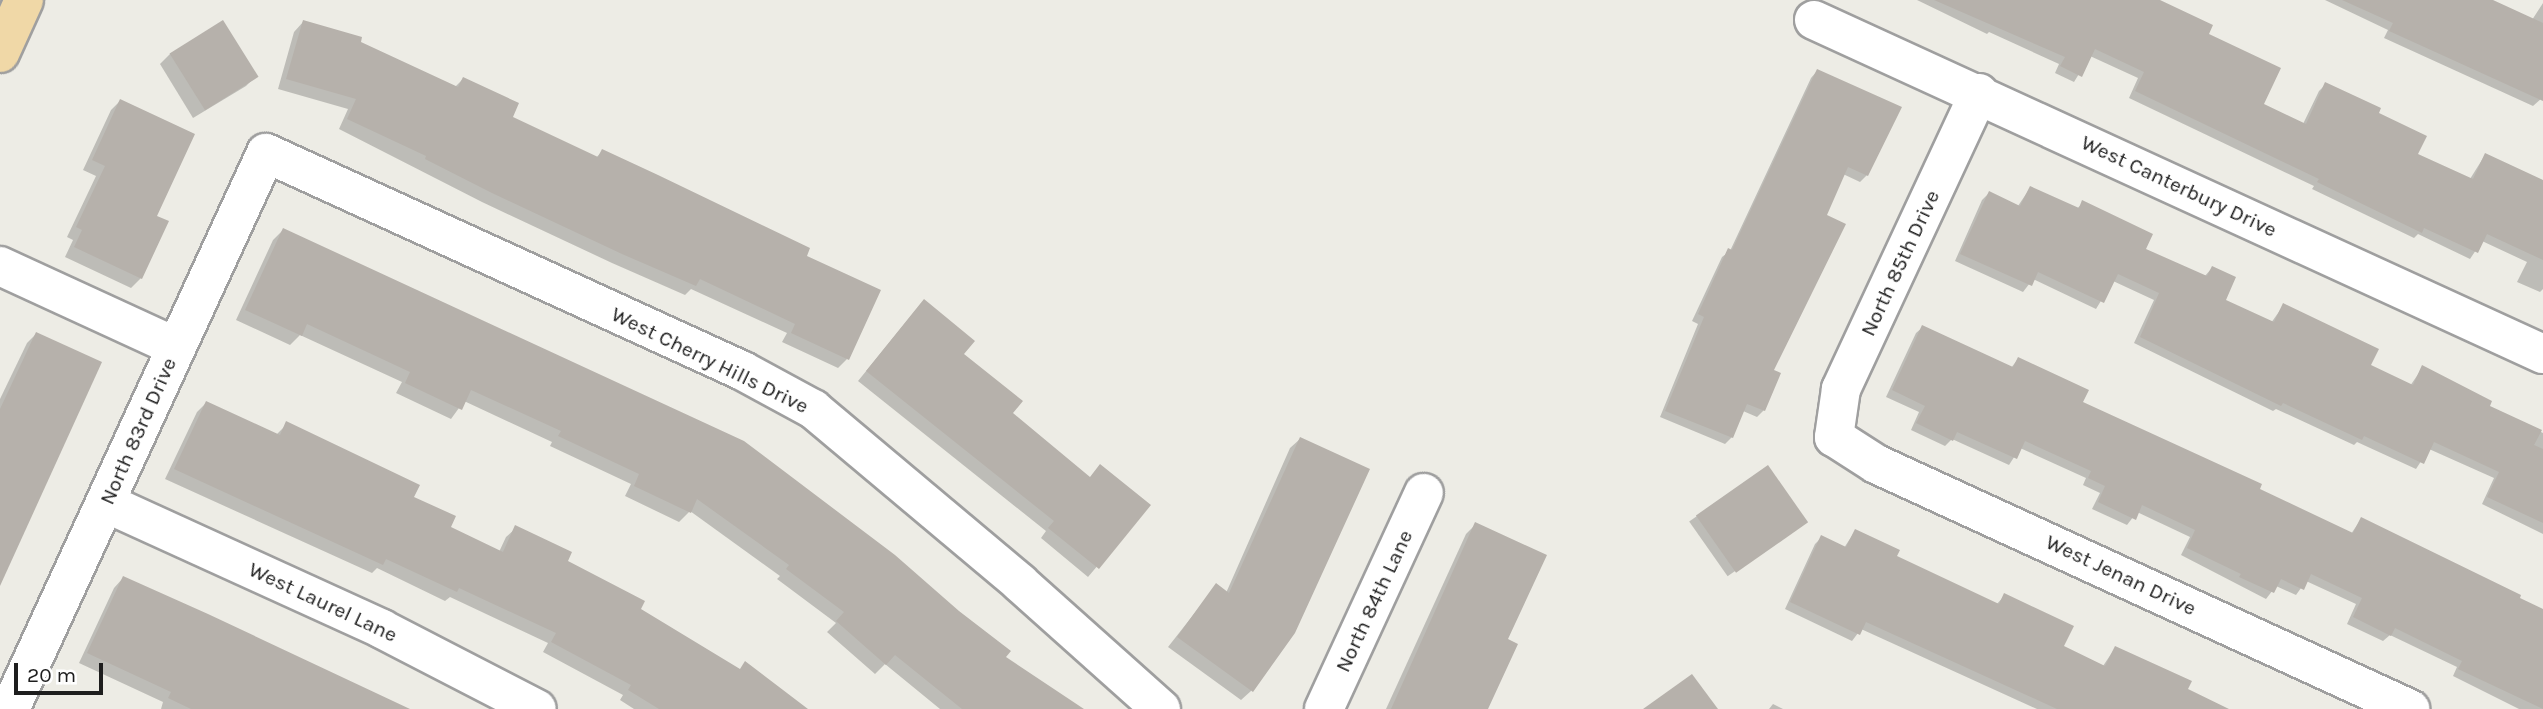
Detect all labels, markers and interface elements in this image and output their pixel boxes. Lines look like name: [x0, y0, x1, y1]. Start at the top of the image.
street label: West Canterbury Drive: [2077, 130, 2281, 242]
street label: North 85th Drive: [1855, 186, 1945, 340]
street label: West Cherry Hills Drive: [607, 301, 813, 419]
street label: North 83rd Drive: [94, 354, 182, 508]
street label: North 84th Lane: [1330, 526, 1418, 676]
street label: West Jenan Drive: [2042, 529, 2200, 621]
street label: West Laurel Lane: [245, 557, 401, 647]
scale bar: [18, 650, 107, 694]
text: 20 m: [27, 663, 76, 687]

